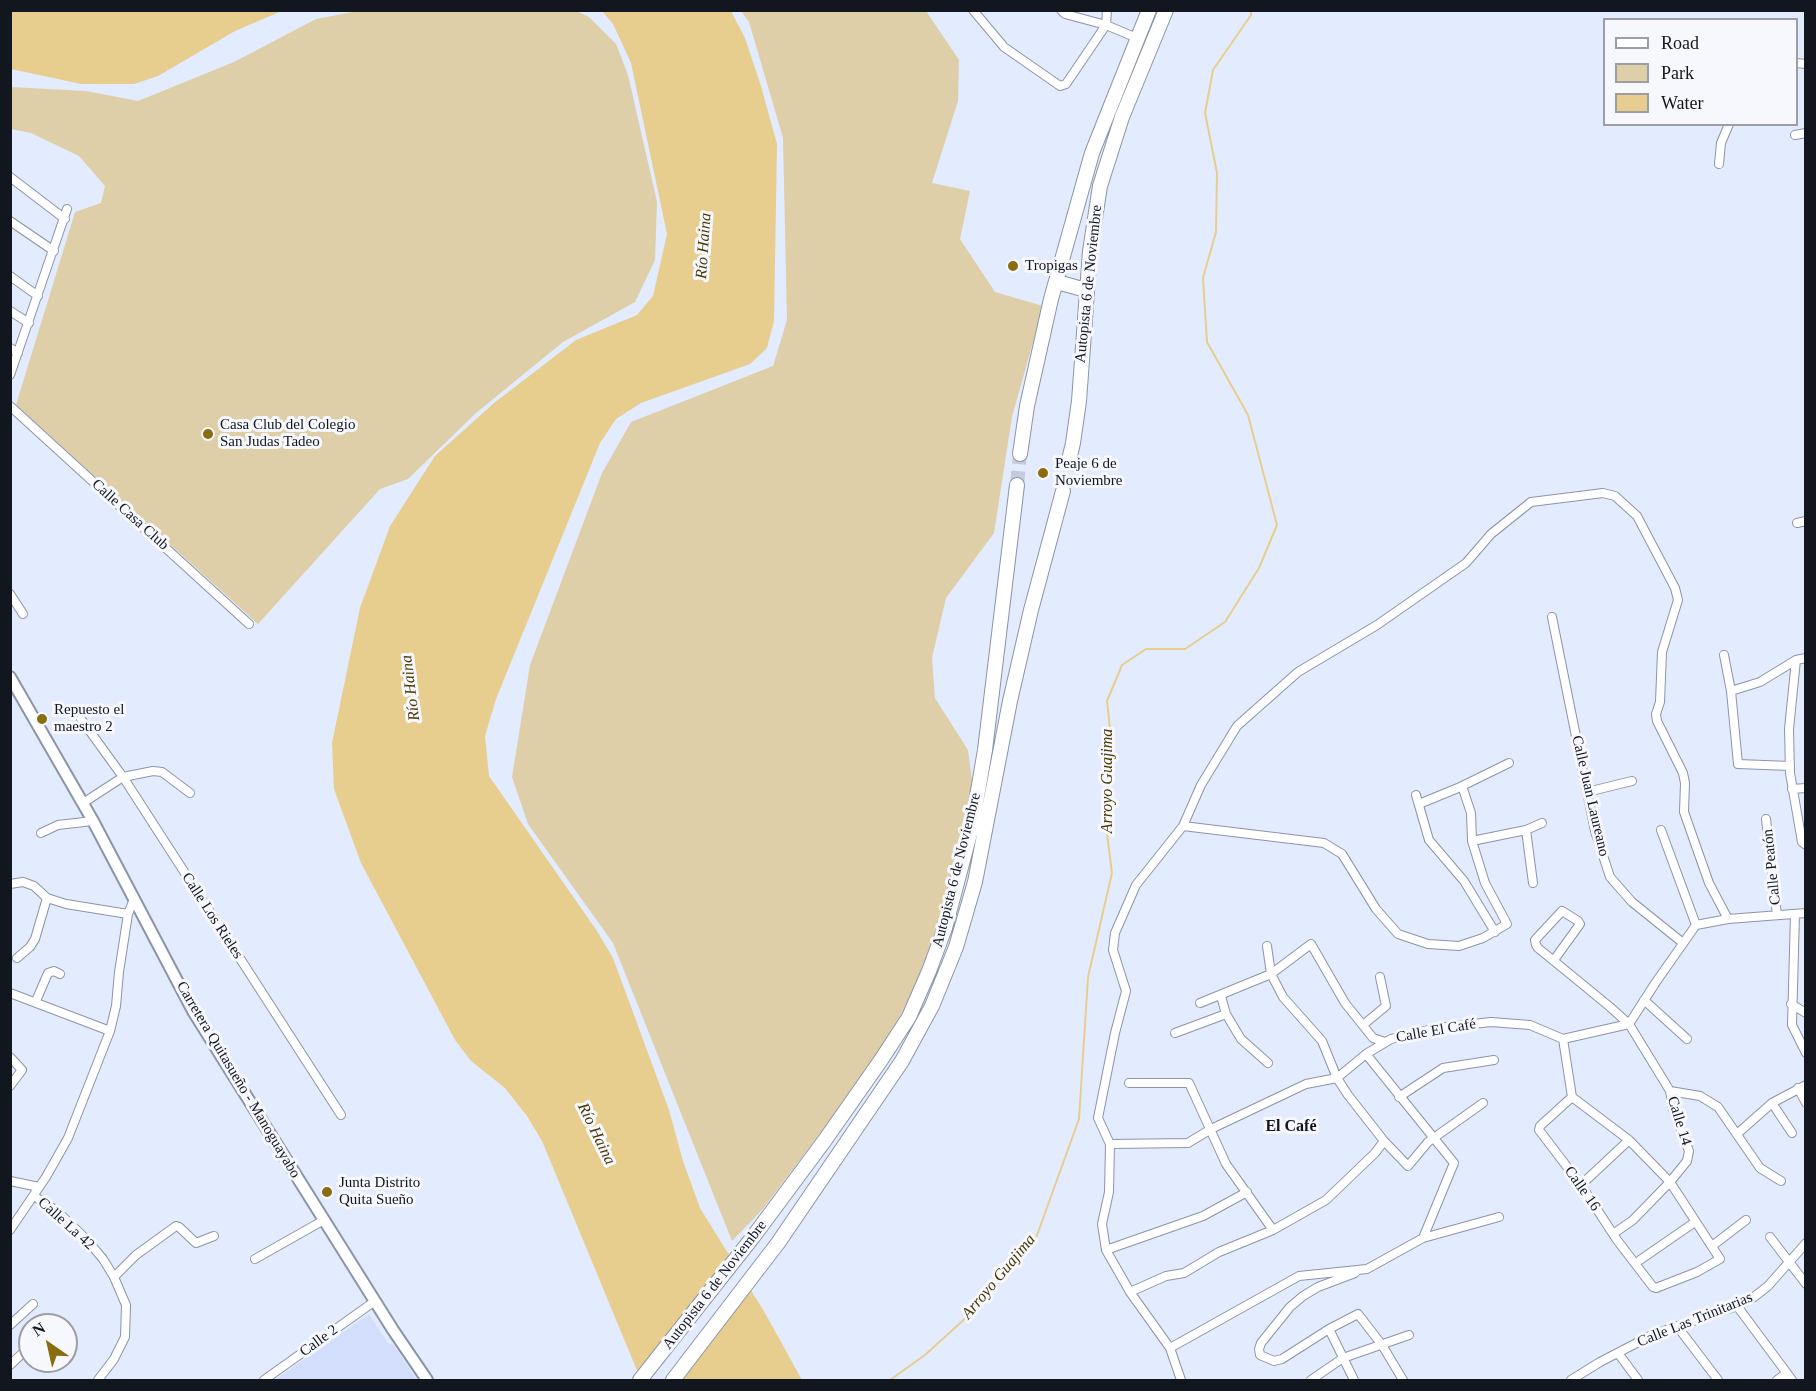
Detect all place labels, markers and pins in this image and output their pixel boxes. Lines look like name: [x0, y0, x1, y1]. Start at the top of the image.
place label: Tropigas: [1025, 257, 1078, 275]
marker: Tropigas: [1006, 259, 1020, 273]
place label: Casa Club del Colegio San Judas Tadeo: [220, 416, 355, 451]
marker: Casa Club del Colegio San Judas Tadeo: [201, 427, 215, 441]
place label: Peaje 6 de Noviembre: [1055, 455, 1122, 490]
marker: Peaje 6 de Noviembre: [1036, 466, 1050, 480]
place label: Repuesto el maestro 2: [54, 701, 124, 736]
marker: Repuesto el maestro 2: [35, 712, 49, 726]
place label: Junta Distrito Quita Sueño: [339, 1174, 420, 1209]
marker: Junta Distrito Quita Sueño: [320, 1185, 334, 1199]

